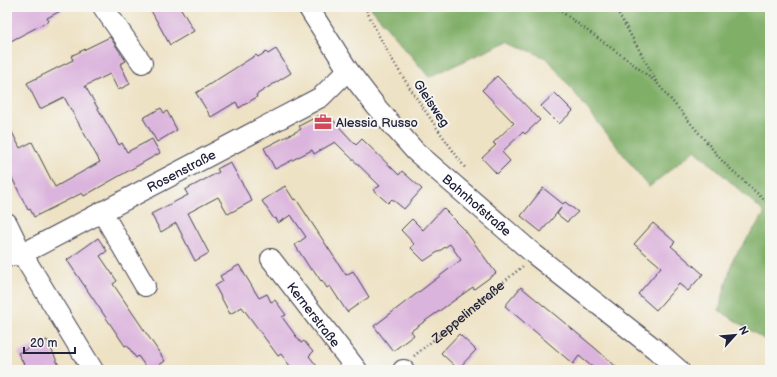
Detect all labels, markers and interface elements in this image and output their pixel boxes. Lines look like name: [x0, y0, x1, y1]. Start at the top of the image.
street label: Gleisweg: [410, 77, 453, 130]
office icon: Alessia Russo: [313, 112, 333, 132]
place label: Alessia Russo: [336, 115, 418, 131]
street label: Rosenstraße: [144, 147, 219, 196]
street label: Bahnhofstraße: [439, 171, 515, 240]
street label: Zeppelinstraße: [428, 278, 508, 347]
street label: Kernerstraße: [283, 279, 343, 351]
north arrow: [715, 315, 755, 355]
text: N: [736, 324, 751, 337]
scale bar: [24, 329, 75, 355]
text: 20 m: [30, 336, 57, 351]

